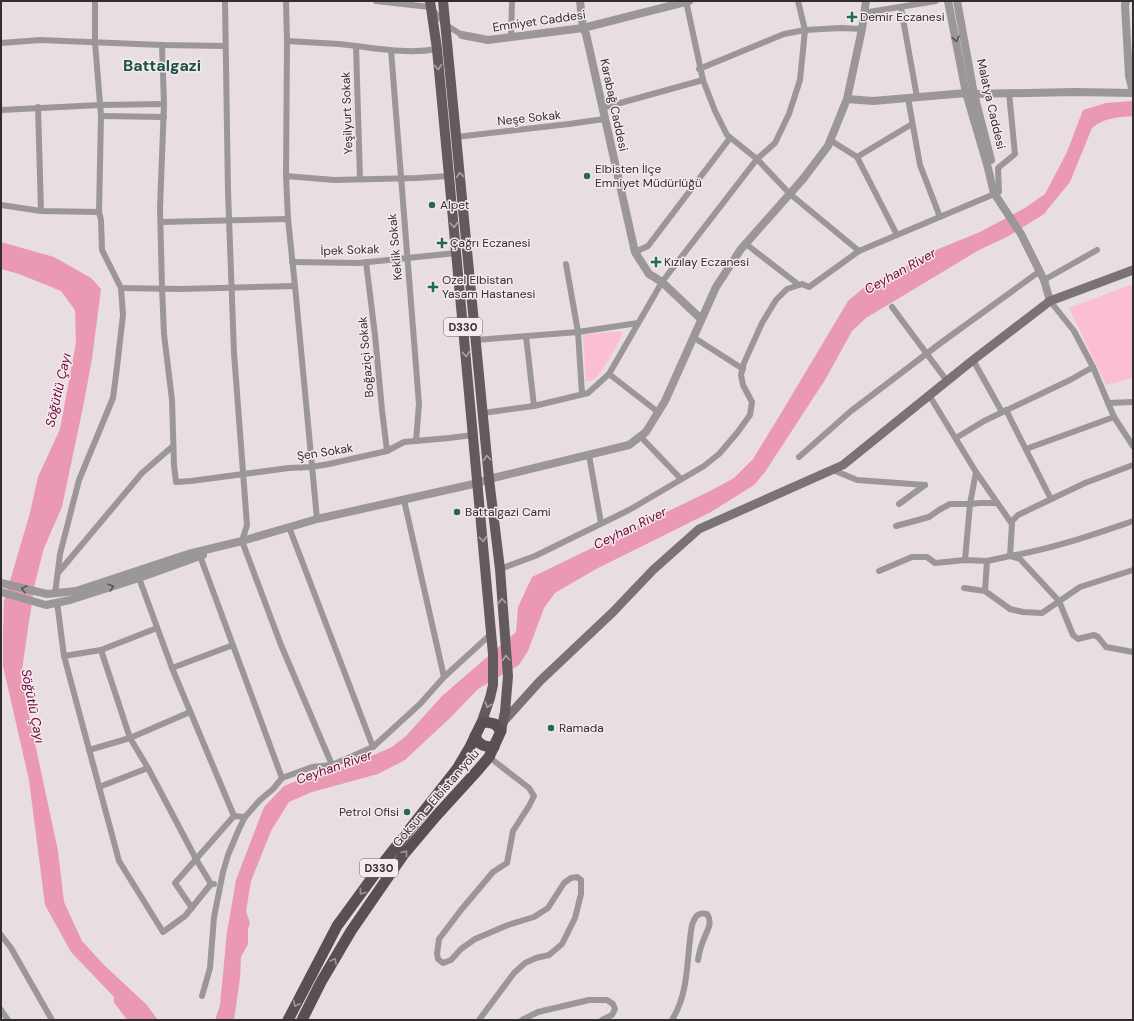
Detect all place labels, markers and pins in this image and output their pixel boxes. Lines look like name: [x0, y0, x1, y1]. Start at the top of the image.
place label: Demir Eczanesi: [860, 9, 945, 25]
marker: Demir Eczanesi: [847, 12, 857, 22]
place label: Elbisten İlçe Emniyet Müdürlüğü: [595, 161, 702, 191]
marker: Elbisten İlçe Emniyet Müdürlüğü: [582, 171, 592, 181]
place label: Alpet: [440, 197, 470, 213]
marker: Alpet: [427, 200, 437, 210]
place label: Çağrı Eczanesi: [450, 235, 531, 251]
marker: Çağrı Eczanesi: [437, 238, 447, 248]
place label: Kızılay Eczanesi: [664, 254, 749, 270]
marker: Kızılay Eczanesi: [651, 257, 661, 267]
place label: Ozel Elbistan Yasam Hastanesi: [442, 272, 535, 302]
marker: Ozel Elbistan Yasam Hastanesi: [427, 281, 439, 293]
place label: Battalgazi Cami: [465, 504, 551, 520]
marker: Battalgazi Cami: [452, 507, 462, 517]
place label: Ramada: [559, 720, 604, 736]
marker: Ramada: [546, 723, 556, 733]
place label: Petrol Ofisi: [339, 804, 399, 820]
marker: Petrol Ofisi: [402, 807, 412, 817]

